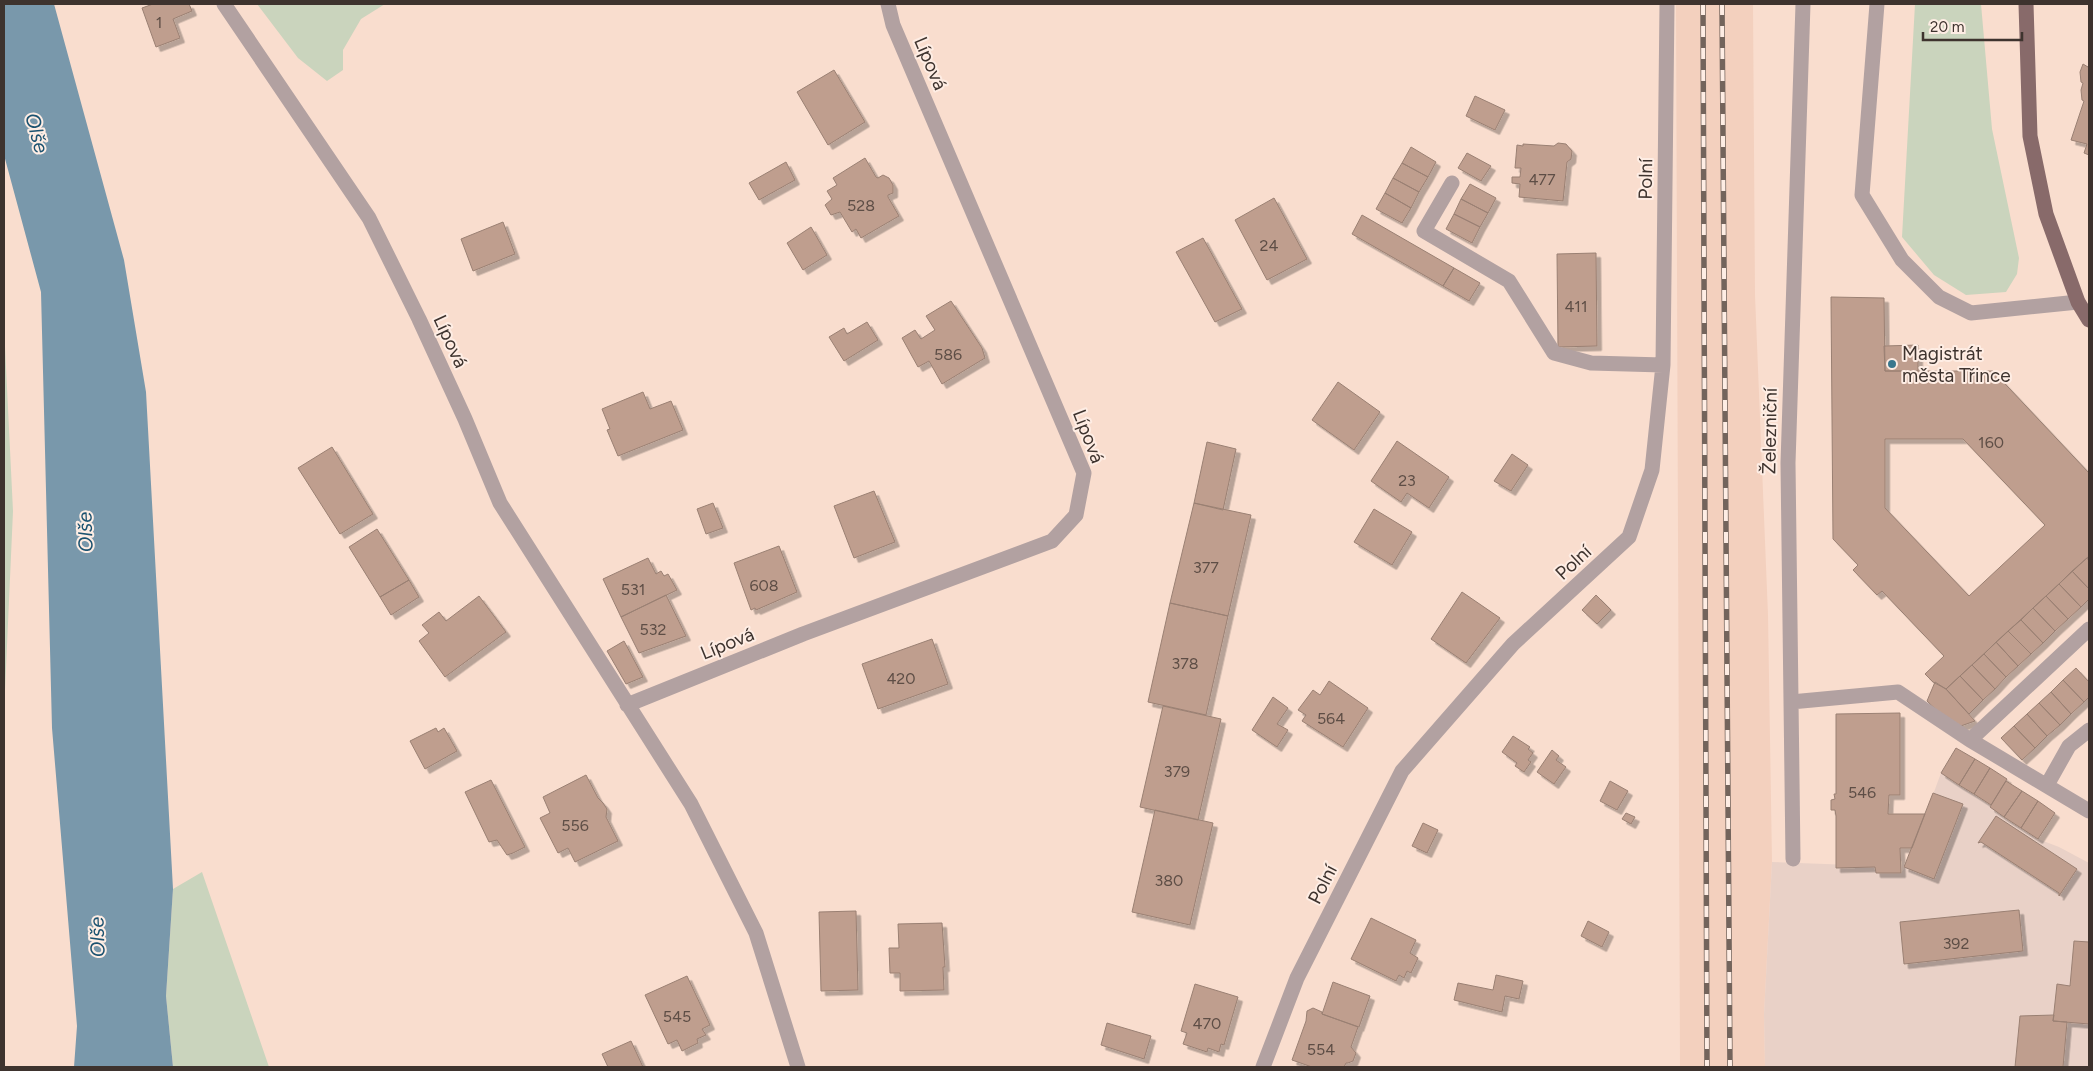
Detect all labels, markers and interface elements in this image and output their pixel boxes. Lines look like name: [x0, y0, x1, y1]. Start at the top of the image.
scale bar: [1923, 10, 2022, 42]
house number: 1: [156, 13, 162, 32]
text: 20 m: [1930, 18, 1964, 36]
street label: Lípová: [909, 33, 952, 93]
water label: Olše: [20, 110, 54, 156]
street label: Polní: [1634, 157, 1657, 200]
house number: 477: [1528, 170, 1556, 189]
house number: 528: [847, 196, 875, 215]
house number: 24: [1260, 236, 1278, 255]
house number: 411: [1564, 297, 1588, 316]
street label: Lípová: [428, 311, 473, 371]
place label: Magistrát města Třince: [1902, 342, 2011, 387]
house number: 586: [934, 345, 962, 364]
marker: Magistrát města Třince: [1886, 358, 1898, 370]
street label: Železniční: [1757, 386, 1782, 475]
street label: Lípová: [1068, 406, 1109, 466]
house number: 160: [1978, 433, 2004, 452]
house number: 23: [1398, 471, 1416, 490]
water label: Olše: [72, 511, 98, 553]
street label: Polní: [1550, 539, 1597, 585]
house number: 377: [1193, 558, 1219, 577]
house number: 608: [749, 576, 779, 595]
house number: 531: [621, 580, 645, 599]
house number: 532: [640, 620, 666, 639]
street label: Lípová: [697, 622, 757, 665]
house number: 378: [1171, 654, 1199, 673]
house number: 420: [886, 669, 916, 688]
house number: 564: [1317, 709, 1345, 728]
house number: 379: [1164, 762, 1190, 781]
house number: 546: [1848, 783, 1876, 802]
house number: 556: [561, 816, 589, 835]
street label: Polní: [1303, 859, 1343, 908]
house number: 380: [1155, 871, 1183, 890]
water label: Olše: [84, 916, 110, 958]
house number: 392: [1943, 934, 1969, 953]
house number: 545: [663, 1007, 691, 1026]
house number: 470: [1193, 1014, 1221, 1033]
house number: 554: [1307, 1040, 1335, 1059]

